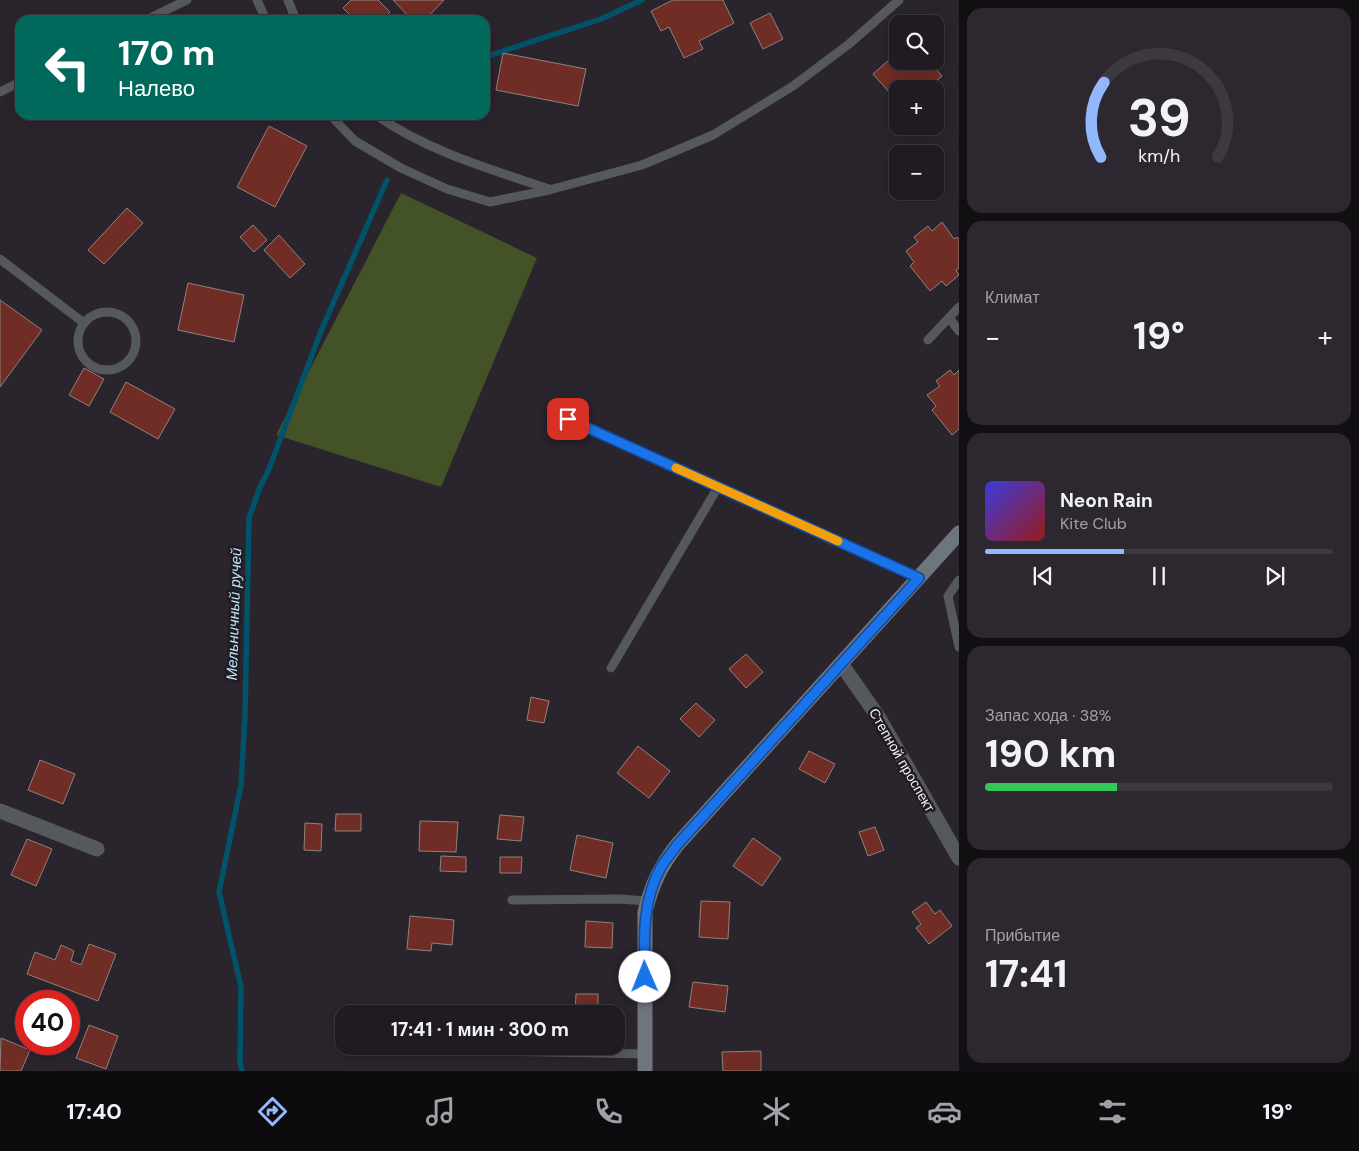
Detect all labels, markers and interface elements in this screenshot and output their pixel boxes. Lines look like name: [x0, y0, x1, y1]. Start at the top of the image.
map controls: [889, 15, 944, 200]
button: search: [889, 15, 944, 70]
text: 170 m: [118, 30, 215, 76]
icon: left: [35, 35, 100, 100]
text: Налево: [118, 74, 195, 103]
button: +: [889, 80, 944, 135]
text: 39: [1127, 84, 1191, 152]
text: km/h: [1138, 144, 1180, 168]
button: −: [889, 145, 944, 200]
text: Климат: [985, 287, 1039, 308]
text: 19°: [1133, 311, 1185, 361]
text: −: [985, 319, 1000, 356]
text: +: [1318, 319, 1333, 356]
pin: [547, 398, 589, 440]
icon: arrive: [554, 405, 582, 433]
text: Neon Rain: [1060, 488, 1153, 513]
text: Kite Club: [1060, 513, 1127, 534]
water label: Мельничный ручей: [222, 547, 246, 681]
icon: previous: [1029, 562, 1057, 590]
icon: pause: [1145, 562, 1173, 590]
icon: next: [1261, 562, 1289, 590]
street label: Степной проспект: [865, 705, 939, 816]
text: Запас хода · 38%: [985, 705, 1111, 726]
text: 190 km: [985, 729, 1116, 779]
text: Прибытие: [985, 925, 1060, 946]
text: 17:41: [985, 949, 1067, 999]
position arrow: [618, 950, 670, 1002]
speed limit sign: 40: [15, 990, 80, 1055]
text: 17:41 · 1 мин · 300 m: [391, 1017, 569, 1042]
icon: directions: [255, 1094, 290, 1129]
icon: music: [423, 1094, 458, 1129]
icon: phone: [591, 1094, 626, 1129]
icon: climate: [759, 1094, 794, 1129]
icon: car: [927, 1094, 962, 1129]
icon: filters: [1095, 1094, 1130, 1129]
text: 17:40: [66, 1097, 122, 1126]
text: 19°: [1262, 1097, 1292, 1126]

